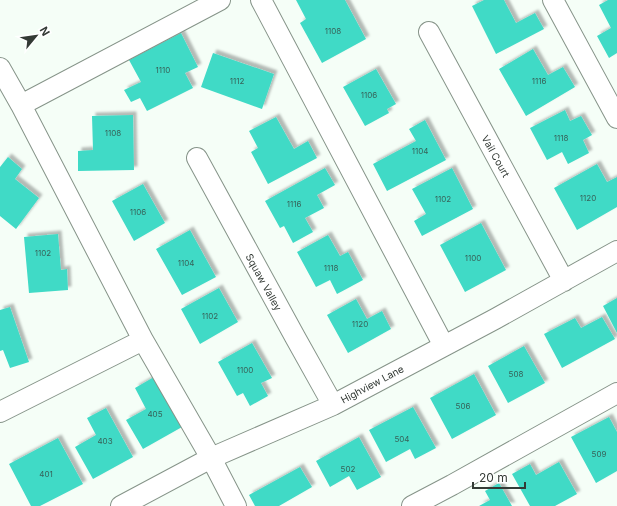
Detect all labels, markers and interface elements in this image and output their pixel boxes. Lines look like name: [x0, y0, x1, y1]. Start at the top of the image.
north arrow: [16, 16, 56, 56]
text: N: [37, 24, 53, 38]
house number: 1108: [325, 26, 341, 36]
house number: 1110: [156, 65, 170, 75]
house number: 1112: [230, 76, 244, 86]
house number: 1116: [532, 76, 546, 86]
house number: 1106: [361, 90, 377, 100]
house number: 1108: [105, 128, 121, 138]
street label: Vail Court: [480, 133, 513, 180]
house number: 1118: [554, 133, 568, 143]
house number: 1104: [412, 146, 428, 156]
house number: 1120: [580, 193, 596, 203]
house number: 1102: [435, 194, 451, 204]
house number: 1116: [287, 199, 301, 209]
house number: 1106: [130, 207, 146, 217]
house number: 1102: [35, 248, 51, 258]
street label: Squaw Valley: [243, 251, 285, 313]
house number: 1100: [465, 253, 481, 263]
house number: 1104: [178, 258, 194, 268]
house number: 1118: [324, 263, 338, 273]
house number: 1102: [202, 311, 218, 321]
house number: 1120: [352, 319, 368, 329]
street label: Highview Lane: [339, 362, 406, 406]
house number: 1100: [237, 365, 253, 375]
house number: 508: [509, 369, 523, 379]
house number: 506: [456, 401, 470, 411]
house number: 405: [147, 409, 163, 419]
house number: 504: [394, 434, 410, 444]
house number: 403: [97, 436, 113, 446]
house number: 509: [592, 449, 606, 459]
house number: 502: [341, 464, 356, 474]
scale bar: [473, 464, 525, 490]
house number: 401: [39, 469, 53, 479]
text: 20 m: [479, 470, 508, 485]

